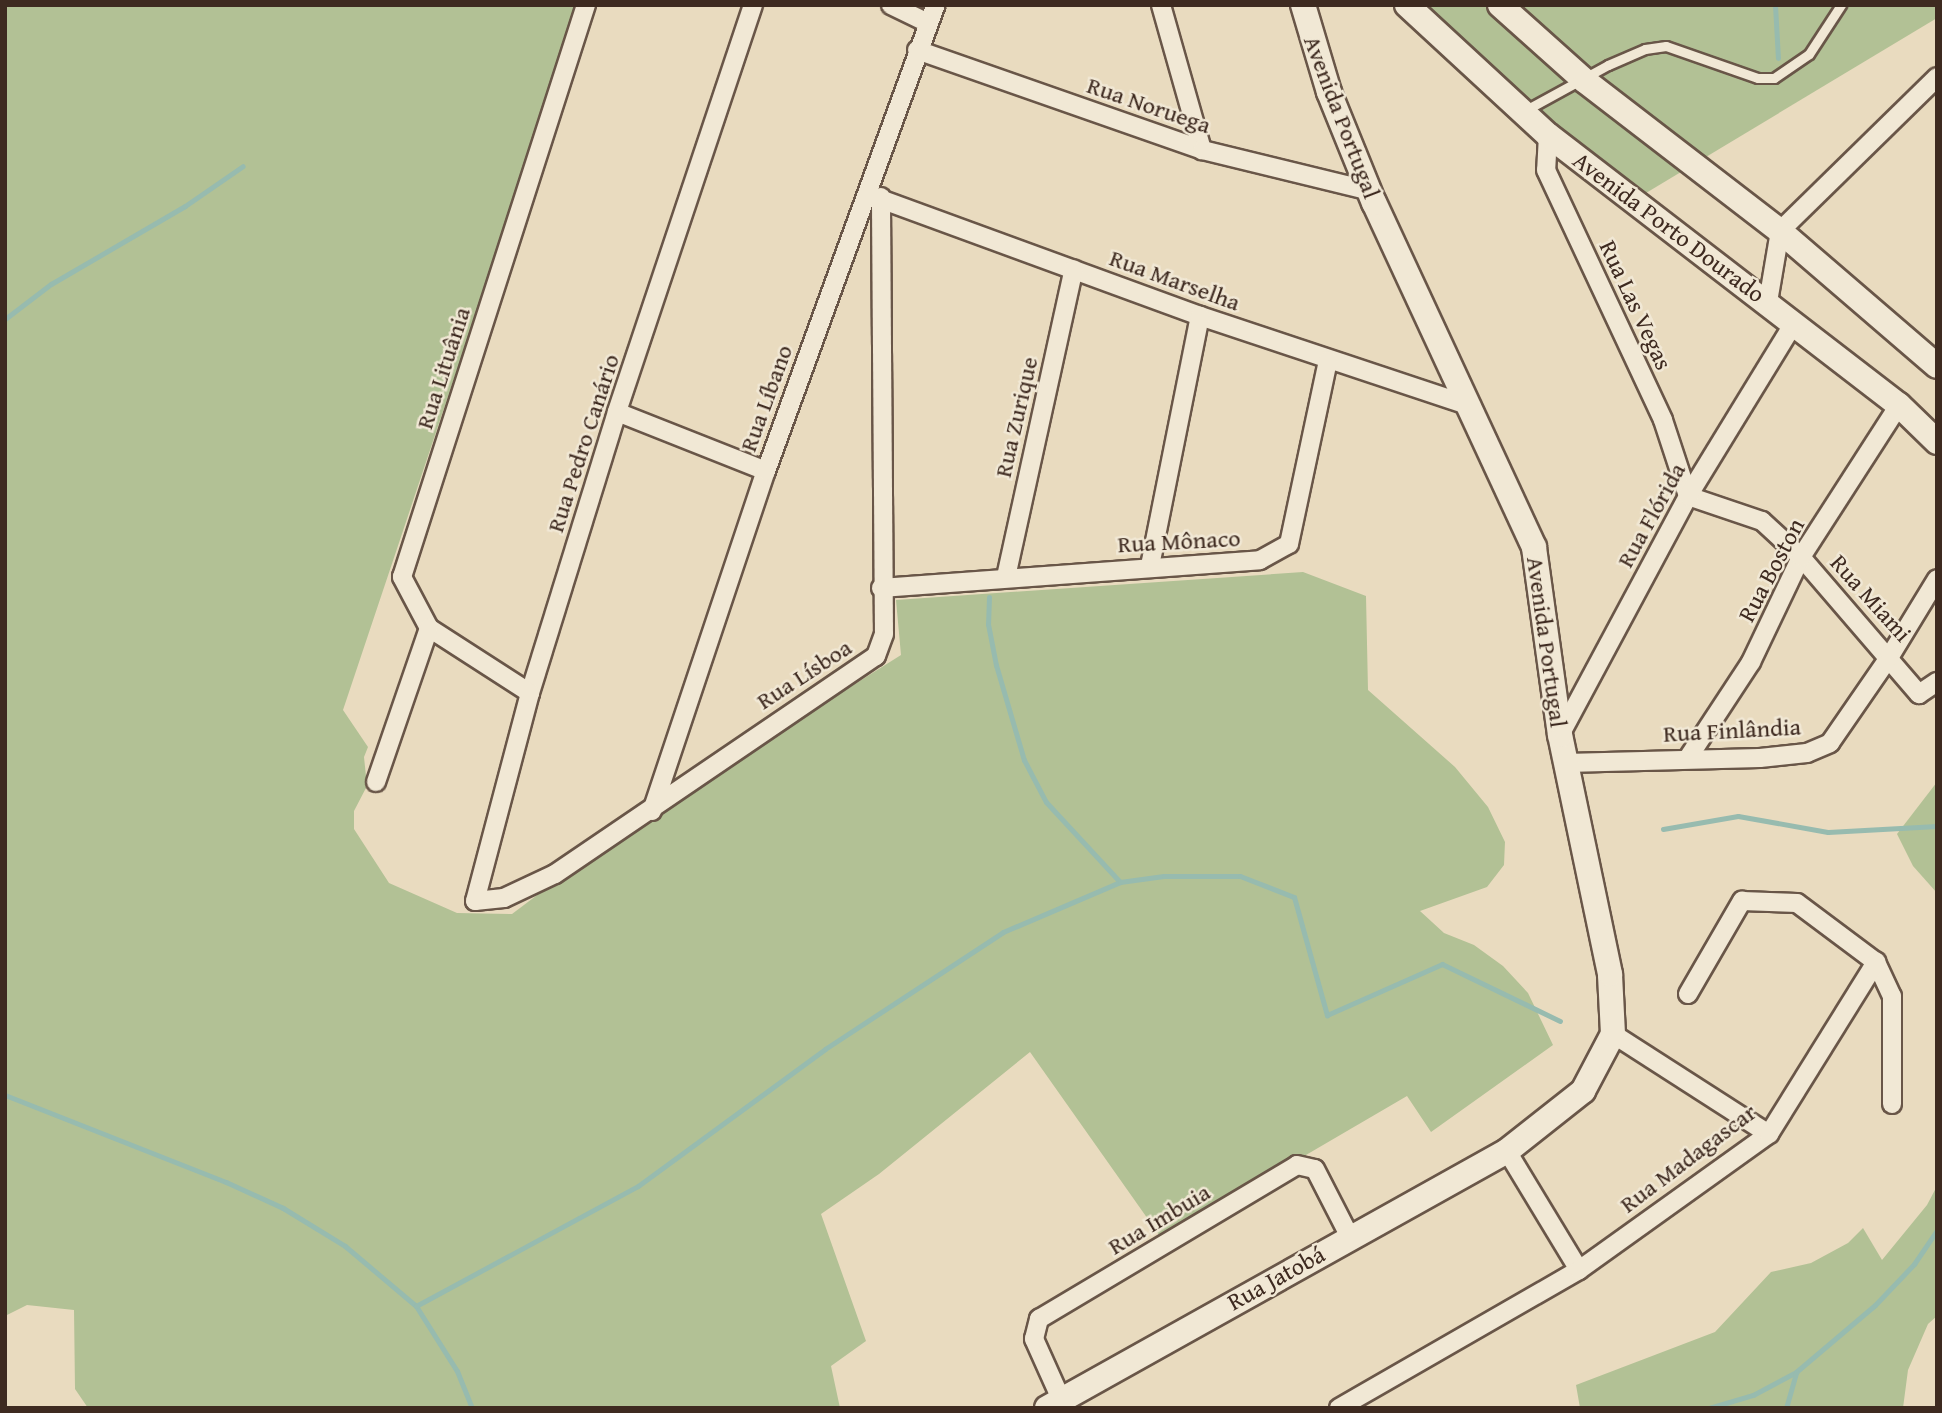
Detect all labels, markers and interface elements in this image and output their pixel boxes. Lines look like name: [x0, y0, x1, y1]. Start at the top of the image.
street label: Avenida Portugal: [1298, 31, 1386, 203]
street label: Rua Noruega: [1083, 70, 1215, 140]
street label: Avenida Porto Dourado: [1567, 146, 1771, 308]
street label: Rua Las Vegas: [1593, 236, 1679, 374]
street label: Rua Marselha: [1106, 243, 1244, 317]
street label: Rua Lituânia: [410, 304, 476, 432]
street label: Rua Líbano: [733, 341, 799, 455]
street label: Rua Pedro Canário: [541, 350, 625, 536]
street label: Rua Zurique: [988, 354, 1044, 480]
street label: Rua Flórida: [1611, 458, 1691, 572]
street label: Rua Boston: [1732, 513, 1810, 627]
street label: Rua Mônaco: [1117, 523, 1241, 559]
street label: Rua Miami: [1824, 548, 1918, 648]
street label: Avenida Portugal: [1521, 555, 1573, 729]
street label: Rua Lísboa: [751, 633, 857, 715]
street label: Rua Finlândia: [1662, 712, 1802, 748]
street label: Rua Madagascar: [1614, 1097, 1762, 1219]
street label: Rua Imbuia: [1103, 1177, 1215, 1261]
street label: Rua Jatobá: [1222, 1240, 1330, 1316]

